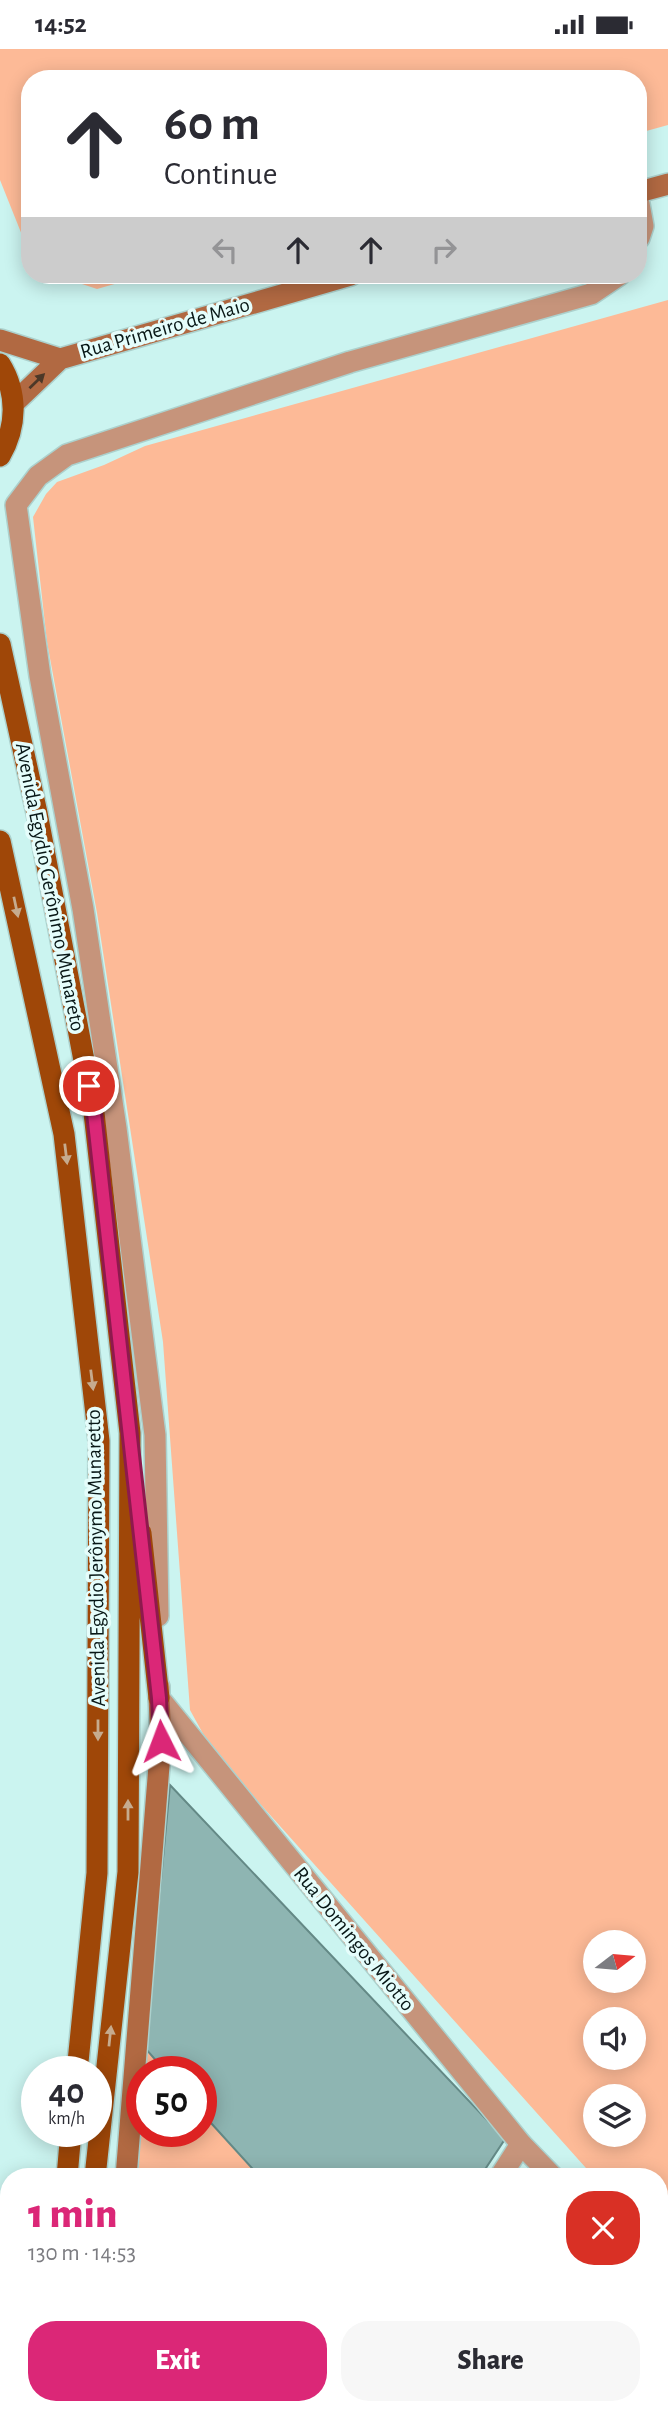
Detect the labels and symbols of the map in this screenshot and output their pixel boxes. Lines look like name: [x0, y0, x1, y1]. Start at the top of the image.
street label: Rua Primeiro de Maio: [78, 294, 252, 362]
one-way arrow: [29, 373, 45, 389]
street label: Avenida Egydio Gerônimo Munareto: [12, 741, 88, 1033]
one-way arrow: [10, 896, 21, 918]
pin: [59, 1056, 119, 1116]
one-way arrow: [61, 1143, 72, 1165]
one-way arrow: [87, 1369, 98, 1391]
street label: Avenida Egydio Jerônymo Munaretto: [83, 1409, 109, 1707]
position arrow: [124, 1704, 198, 1778]
one-way arrow: [92, 1719, 103, 1741]
one-way arrow: [122, 1798, 134, 1820]
street label: Rua Domingos Miotto: [290, 1863, 418, 2015]
north arrow: [583, 1930, 646, 1993]
one-way arrow: [105, 2025, 116, 2047]
speed limit sign: 50: [126, 2056, 217, 2147]

